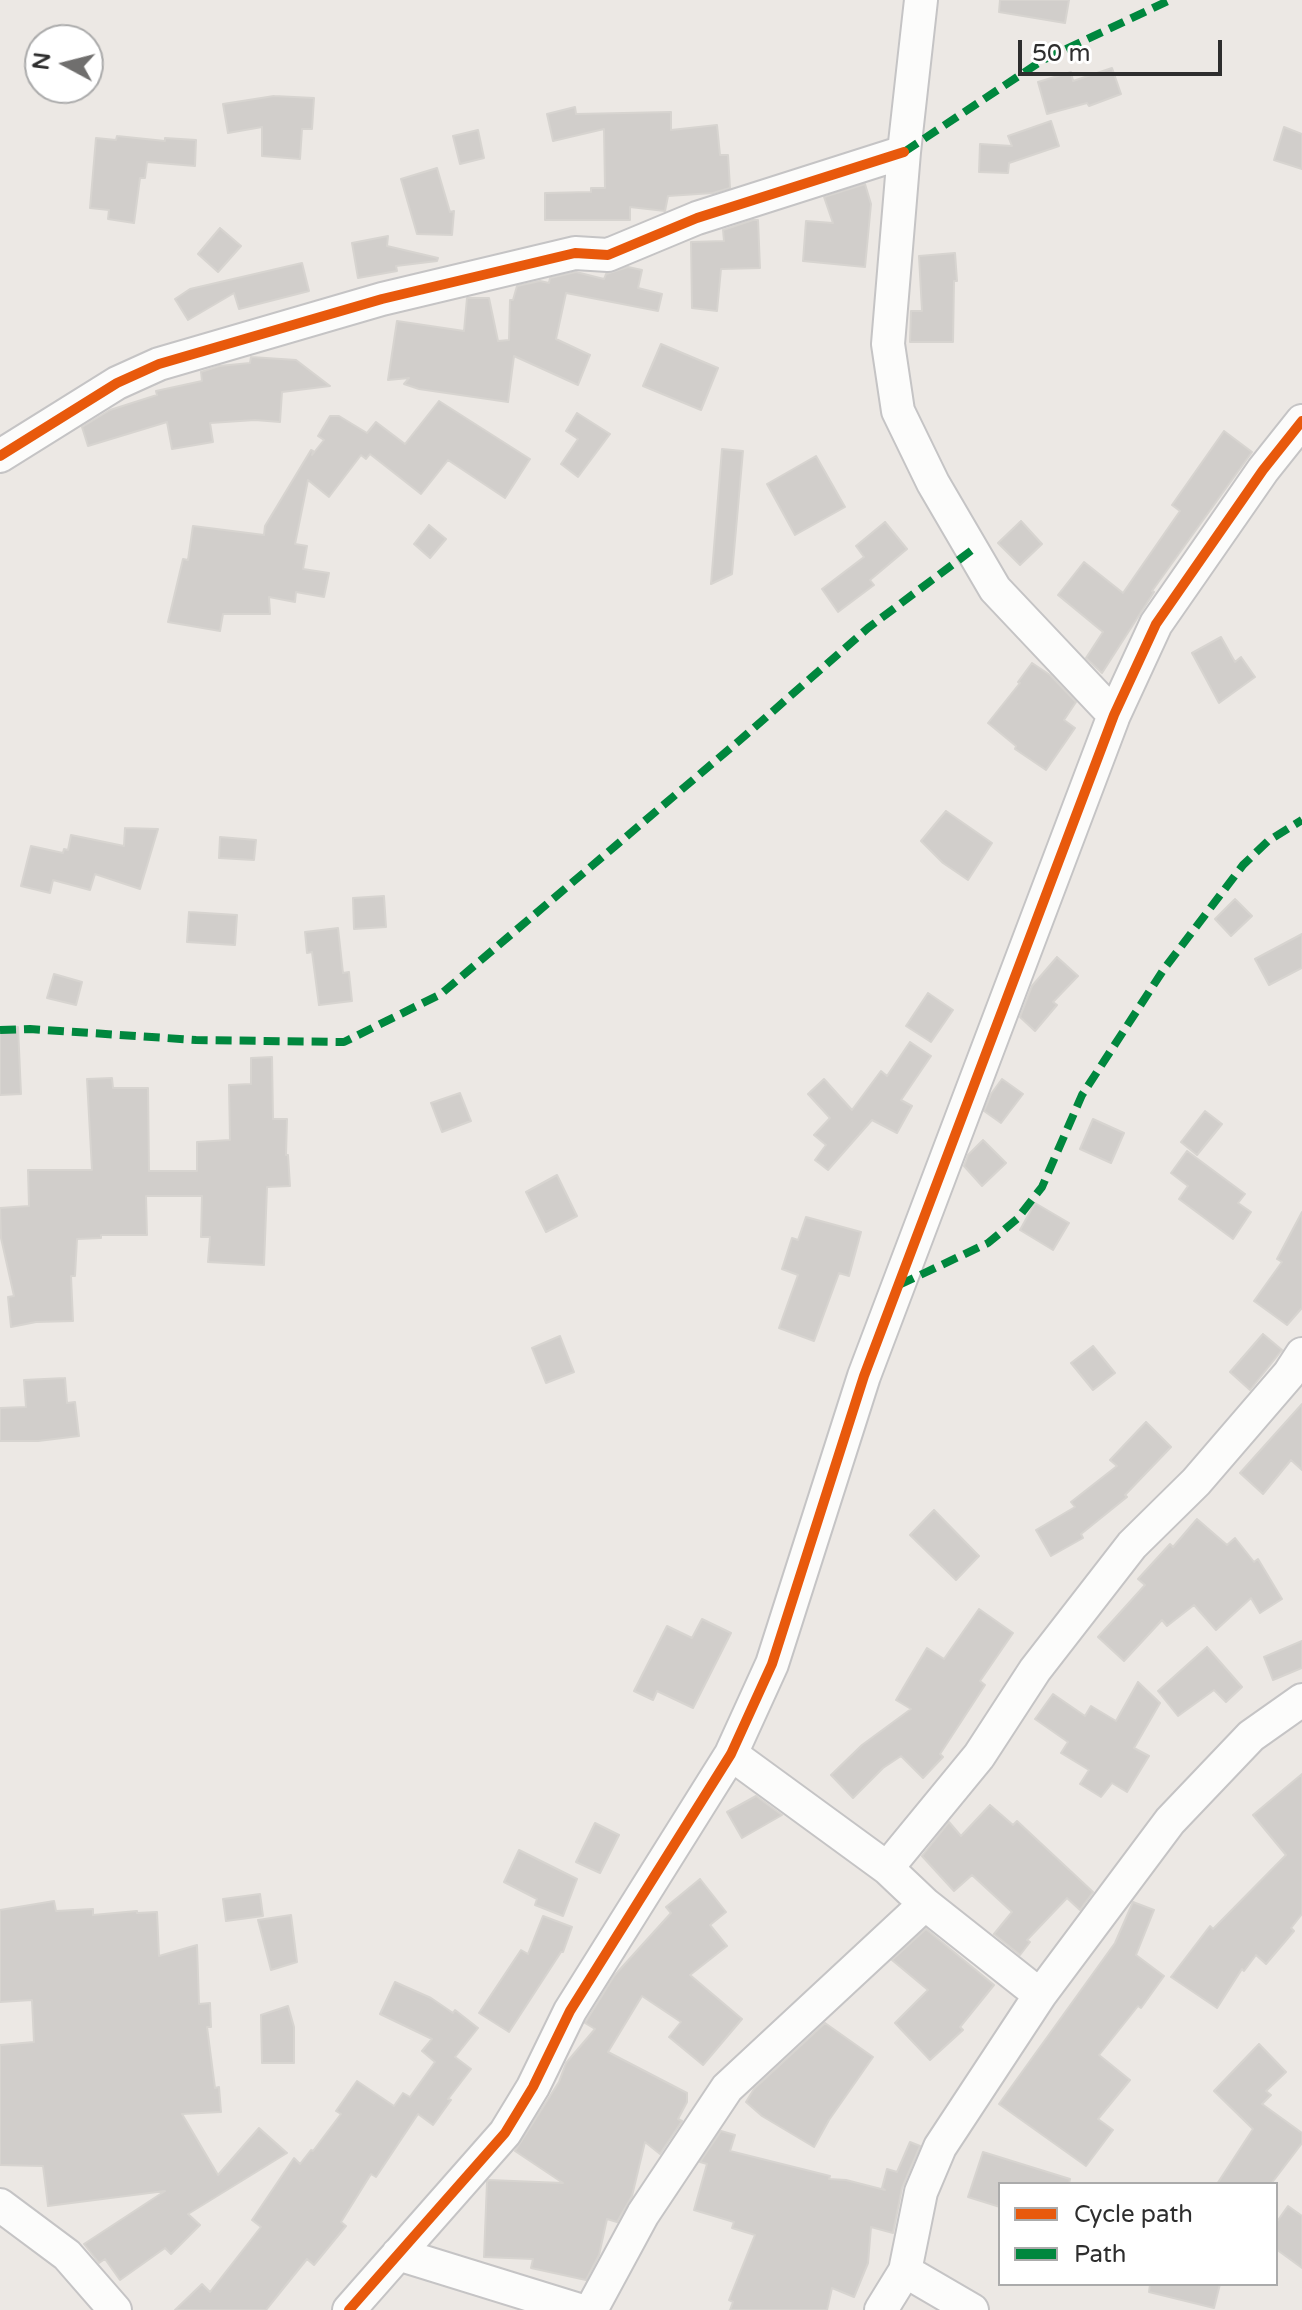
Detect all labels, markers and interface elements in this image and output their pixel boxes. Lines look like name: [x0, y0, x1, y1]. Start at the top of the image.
north arrow: [24, 24, 104, 104]
scale bar: [1022, 24, 1226, 74]
text: 50 m: [1032, 39, 1090, 68]
text: N: [28, 51, 56, 72]
legend: [998, 2182, 1278, 2286]
text: Cycle path: [1074, 2200, 1193, 2229]
text: Path: [1074, 2240, 1127, 2269]

